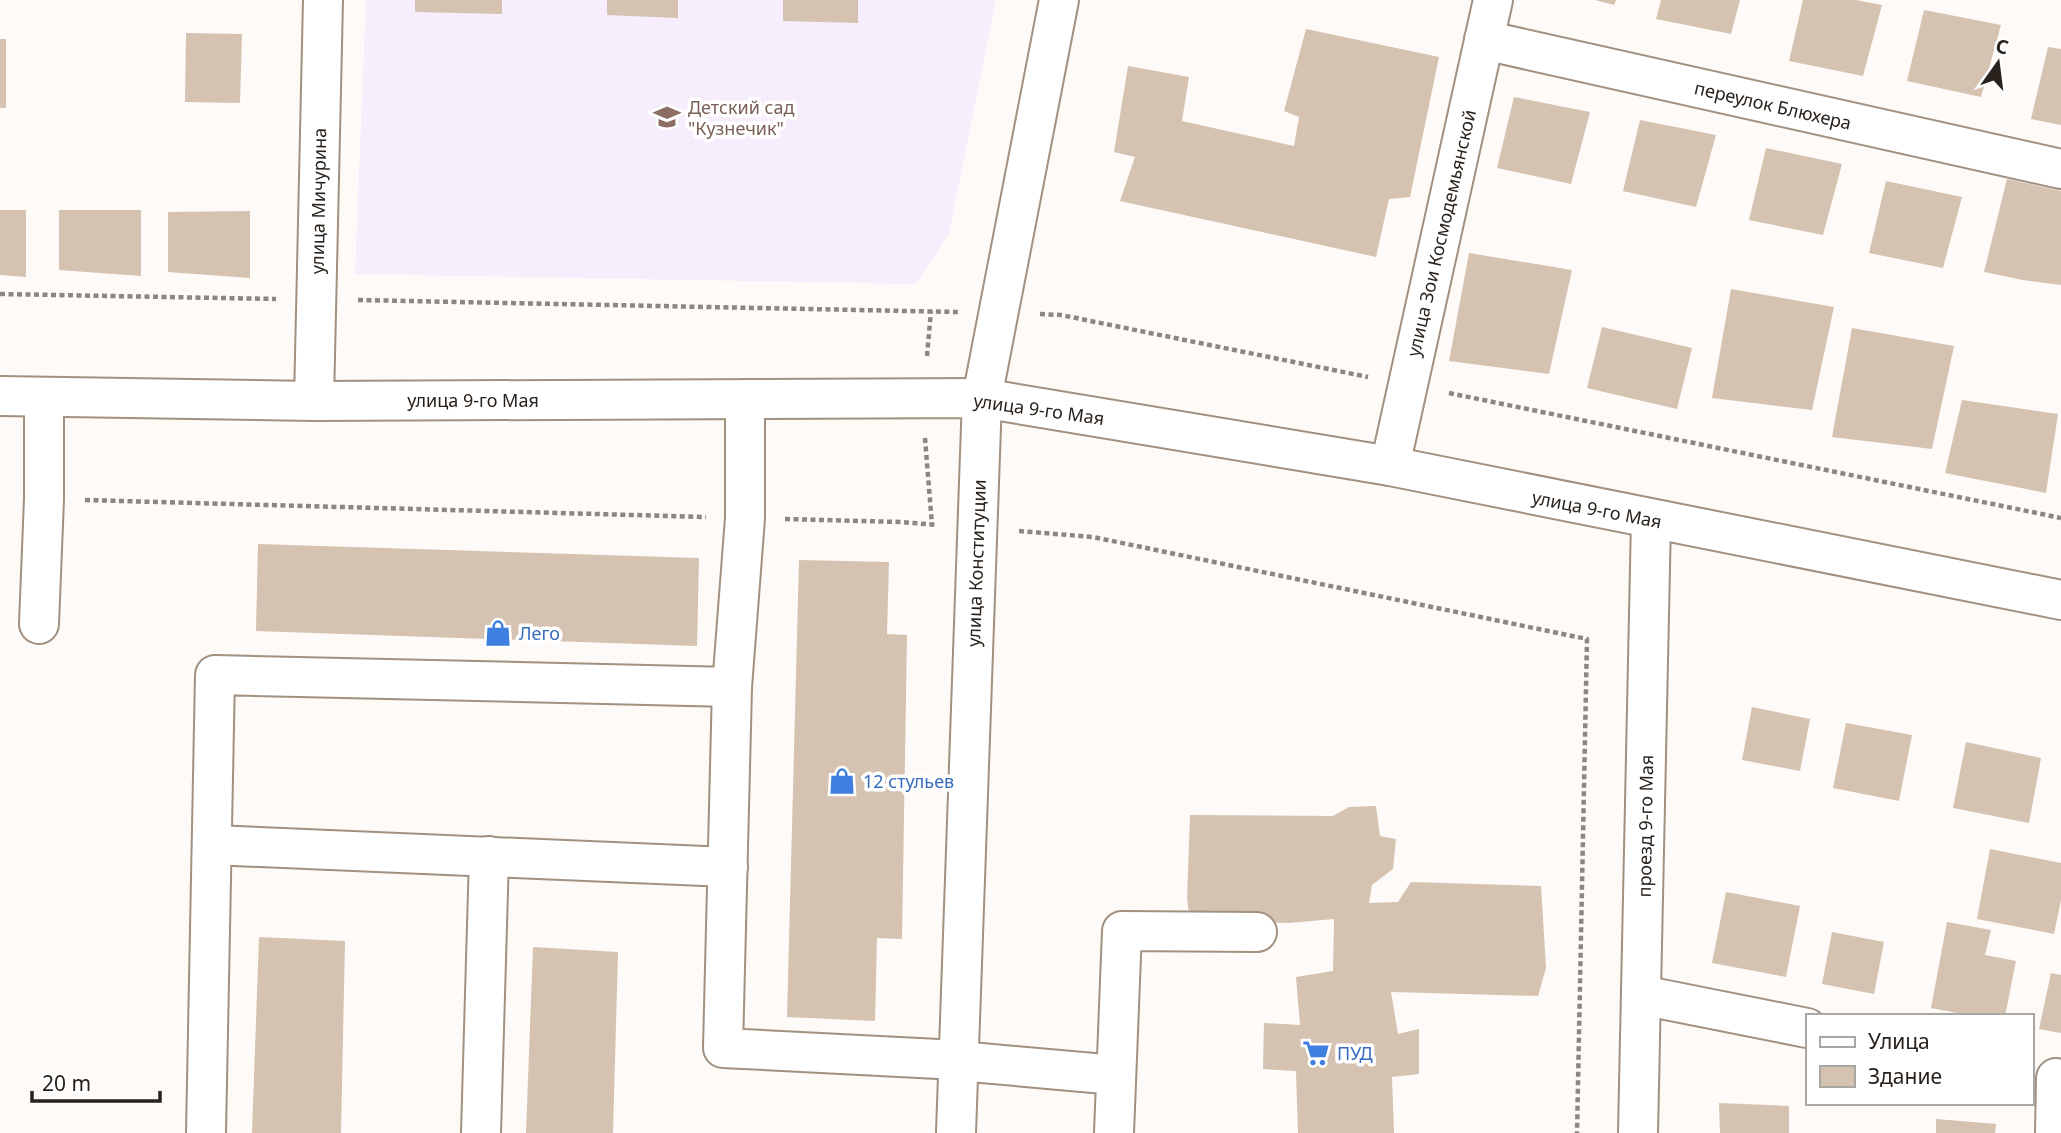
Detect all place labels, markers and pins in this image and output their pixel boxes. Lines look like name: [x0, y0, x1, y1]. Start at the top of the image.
place label: Детский сад "Кузнечик": [688, 95, 794, 140]
school or university icon: Детский сад "Кузнечик": [652, 102, 682, 132]
shop icon: Лего: [483, 618, 513, 648]
place label: Лего: [519, 621, 560, 645]
shop icon: 12 стульев: [827, 766, 857, 796]
place label: 12 стульев: [863, 769, 954, 793]
supermarket icon: ПУД: [1301, 1038, 1331, 1068]
place label: ПУД: [1337, 1041, 1373, 1065]

